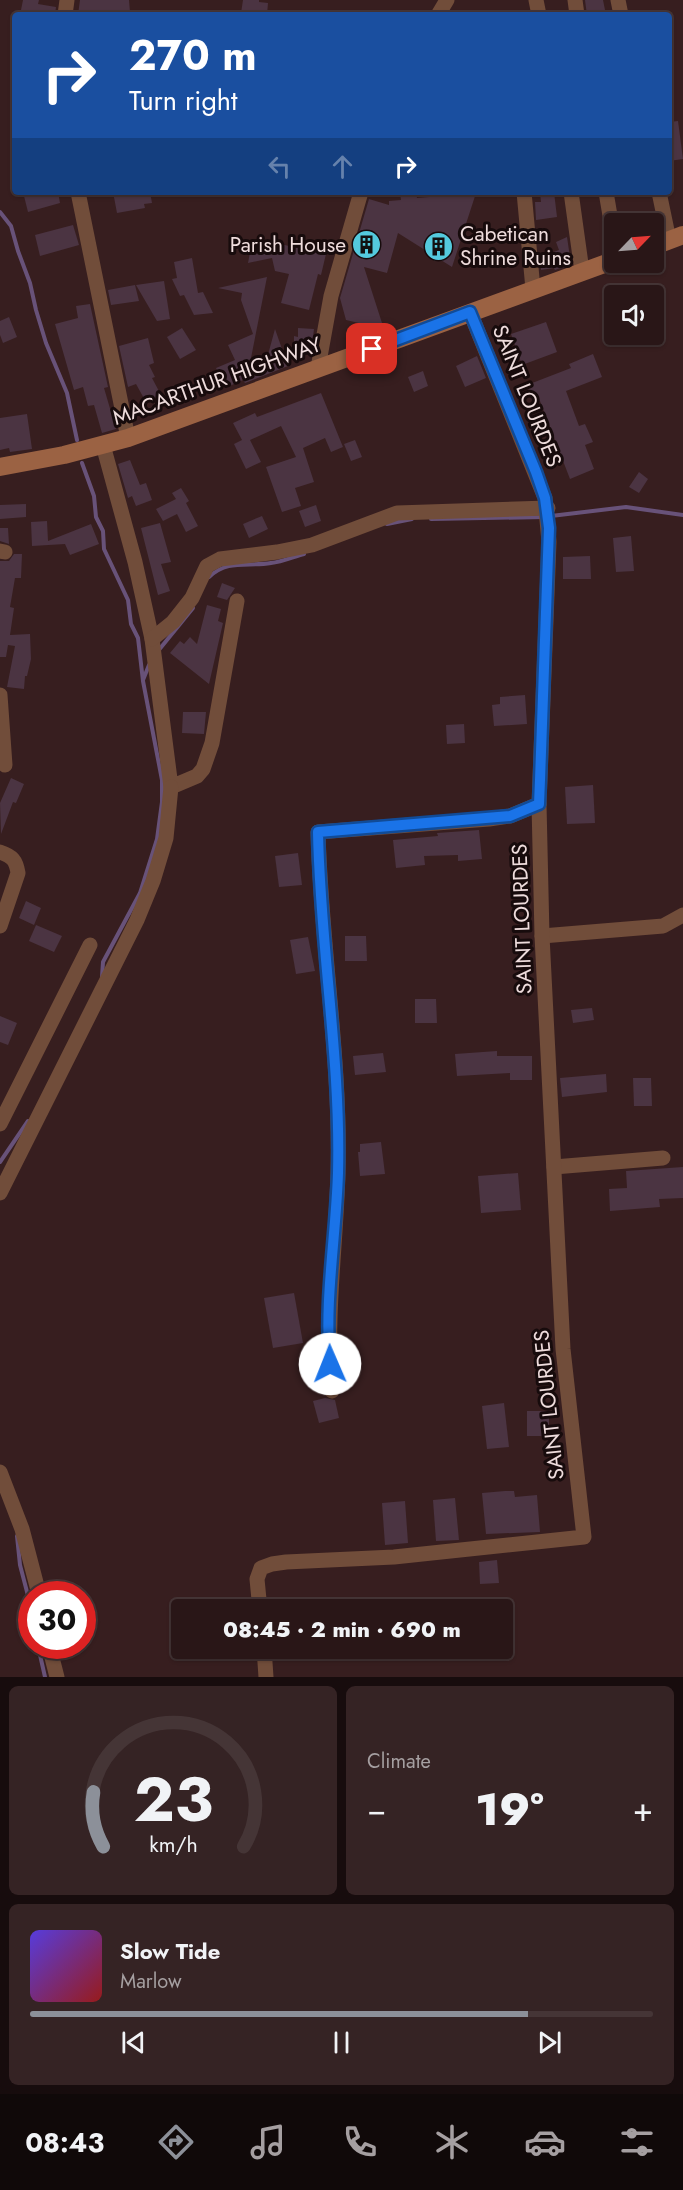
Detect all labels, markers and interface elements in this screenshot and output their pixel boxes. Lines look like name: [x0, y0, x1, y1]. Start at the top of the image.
text: 270 m: [129, 25, 257, 86]
icon: right: [30, 36, 108, 114]
text: Turn right: [129, 81, 237, 120]
icon: left: [263, 150, 296, 183]
icon: ahead: [326, 150, 359, 183]
icon: right: [389, 150, 422, 183]
north arrow: [604, 213, 664, 273]
map controls: [604, 213, 664, 345]
place label: Cabetican Shrine Ruins: [460, 219, 571, 273]
building icon: Parish House: [351, 229, 383, 261]
place label: Parish House: [230, 230, 346, 260]
building icon: Cabetican Shrine Ruins: [423, 230, 455, 262]
button: sound: [604, 285, 664, 345]
street label: SAINT LOURDES: [485, 321, 569, 471]
pin: [346, 323, 397, 374]
street label: MACARTHUR HIGHWAY: [108, 329, 326, 433]
icon: arrive: [355, 332, 388, 365]
street label: SAINT LOURDES: [504, 843, 540, 995]
street label: SAINT LOURDES: [526, 1329, 572, 1481]
position arrow: [298, 1332, 362, 1396]
speed limit sign: 30: [18, 1581, 96, 1659]
text: 08:45 · 2 min · 690 m: [223, 1613, 461, 1645]
text: Climate: [367, 1747, 431, 1776]
text: 23: [133, 1754, 213, 1844]
text: 19°: [475, 1777, 544, 1842]
text: −: [367, 1786, 386, 1833]
text: +: [633, 1786, 653, 1833]
text: km/h: [149, 1830, 197, 1861]
text: Slow Tide: [120, 1935, 220, 1967]
text: Marlow: [120, 1967, 182, 1996]
icon: previous: [117, 2026, 150, 2059]
icon: pause: [325, 2026, 358, 2059]
icon: next: [533, 2026, 566, 2059]
icon: directions: [155, 2121, 197, 2163]
icon: music: [247, 2121, 289, 2163]
icon: phone: [339, 2121, 381, 2163]
icon: climate: [431, 2121, 473, 2163]
icon: car: [524, 2121, 566, 2163]
icon: filters: [616, 2121, 658, 2163]
text: 08:43: [25, 2123, 104, 2162]

